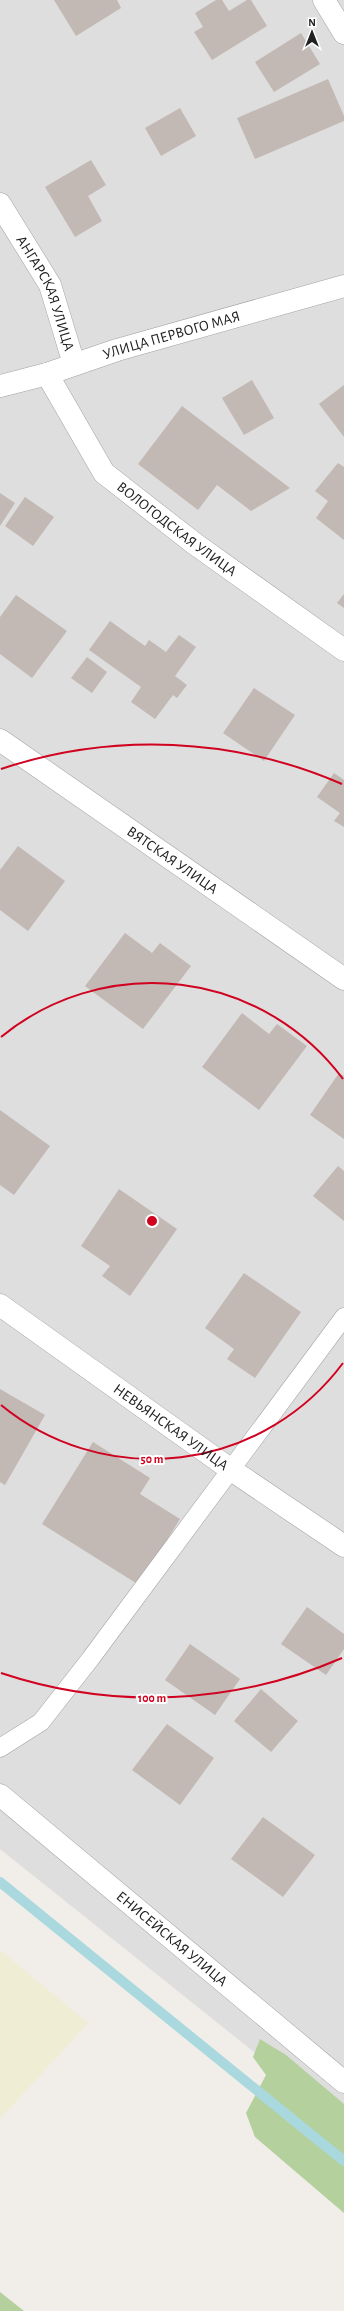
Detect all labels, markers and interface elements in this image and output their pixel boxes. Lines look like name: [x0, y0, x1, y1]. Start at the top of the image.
north arrow: [292, 12, 332, 52]
text: N: [308, 17, 316, 28]
street label: АНГАРСКАЯ УЛИЦА: [14, 233, 77, 353]
street label: УЛИЦА ПЕРВОГО МАЯ: [101, 308, 242, 362]
street label: ВОЛОГОДСКАЯ УЛИЦА: [114, 479, 240, 579]
street label: ВЯТСКАЯ УЛИЦА: [124, 823, 221, 897]
centre of rings: [145, 1214, 159, 1228]
street label: НЕВЬЯНСКАЯ УЛИЦА: [111, 1381, 231, 1473]
text: 50 m: [141, 1453, 164, 1465]
text: 100 m: [138, 1692, 166, 1704]
street label: ЕНИСЕЙСКАЯ УЛИЦА: [114, 1888, 230, 1989]

